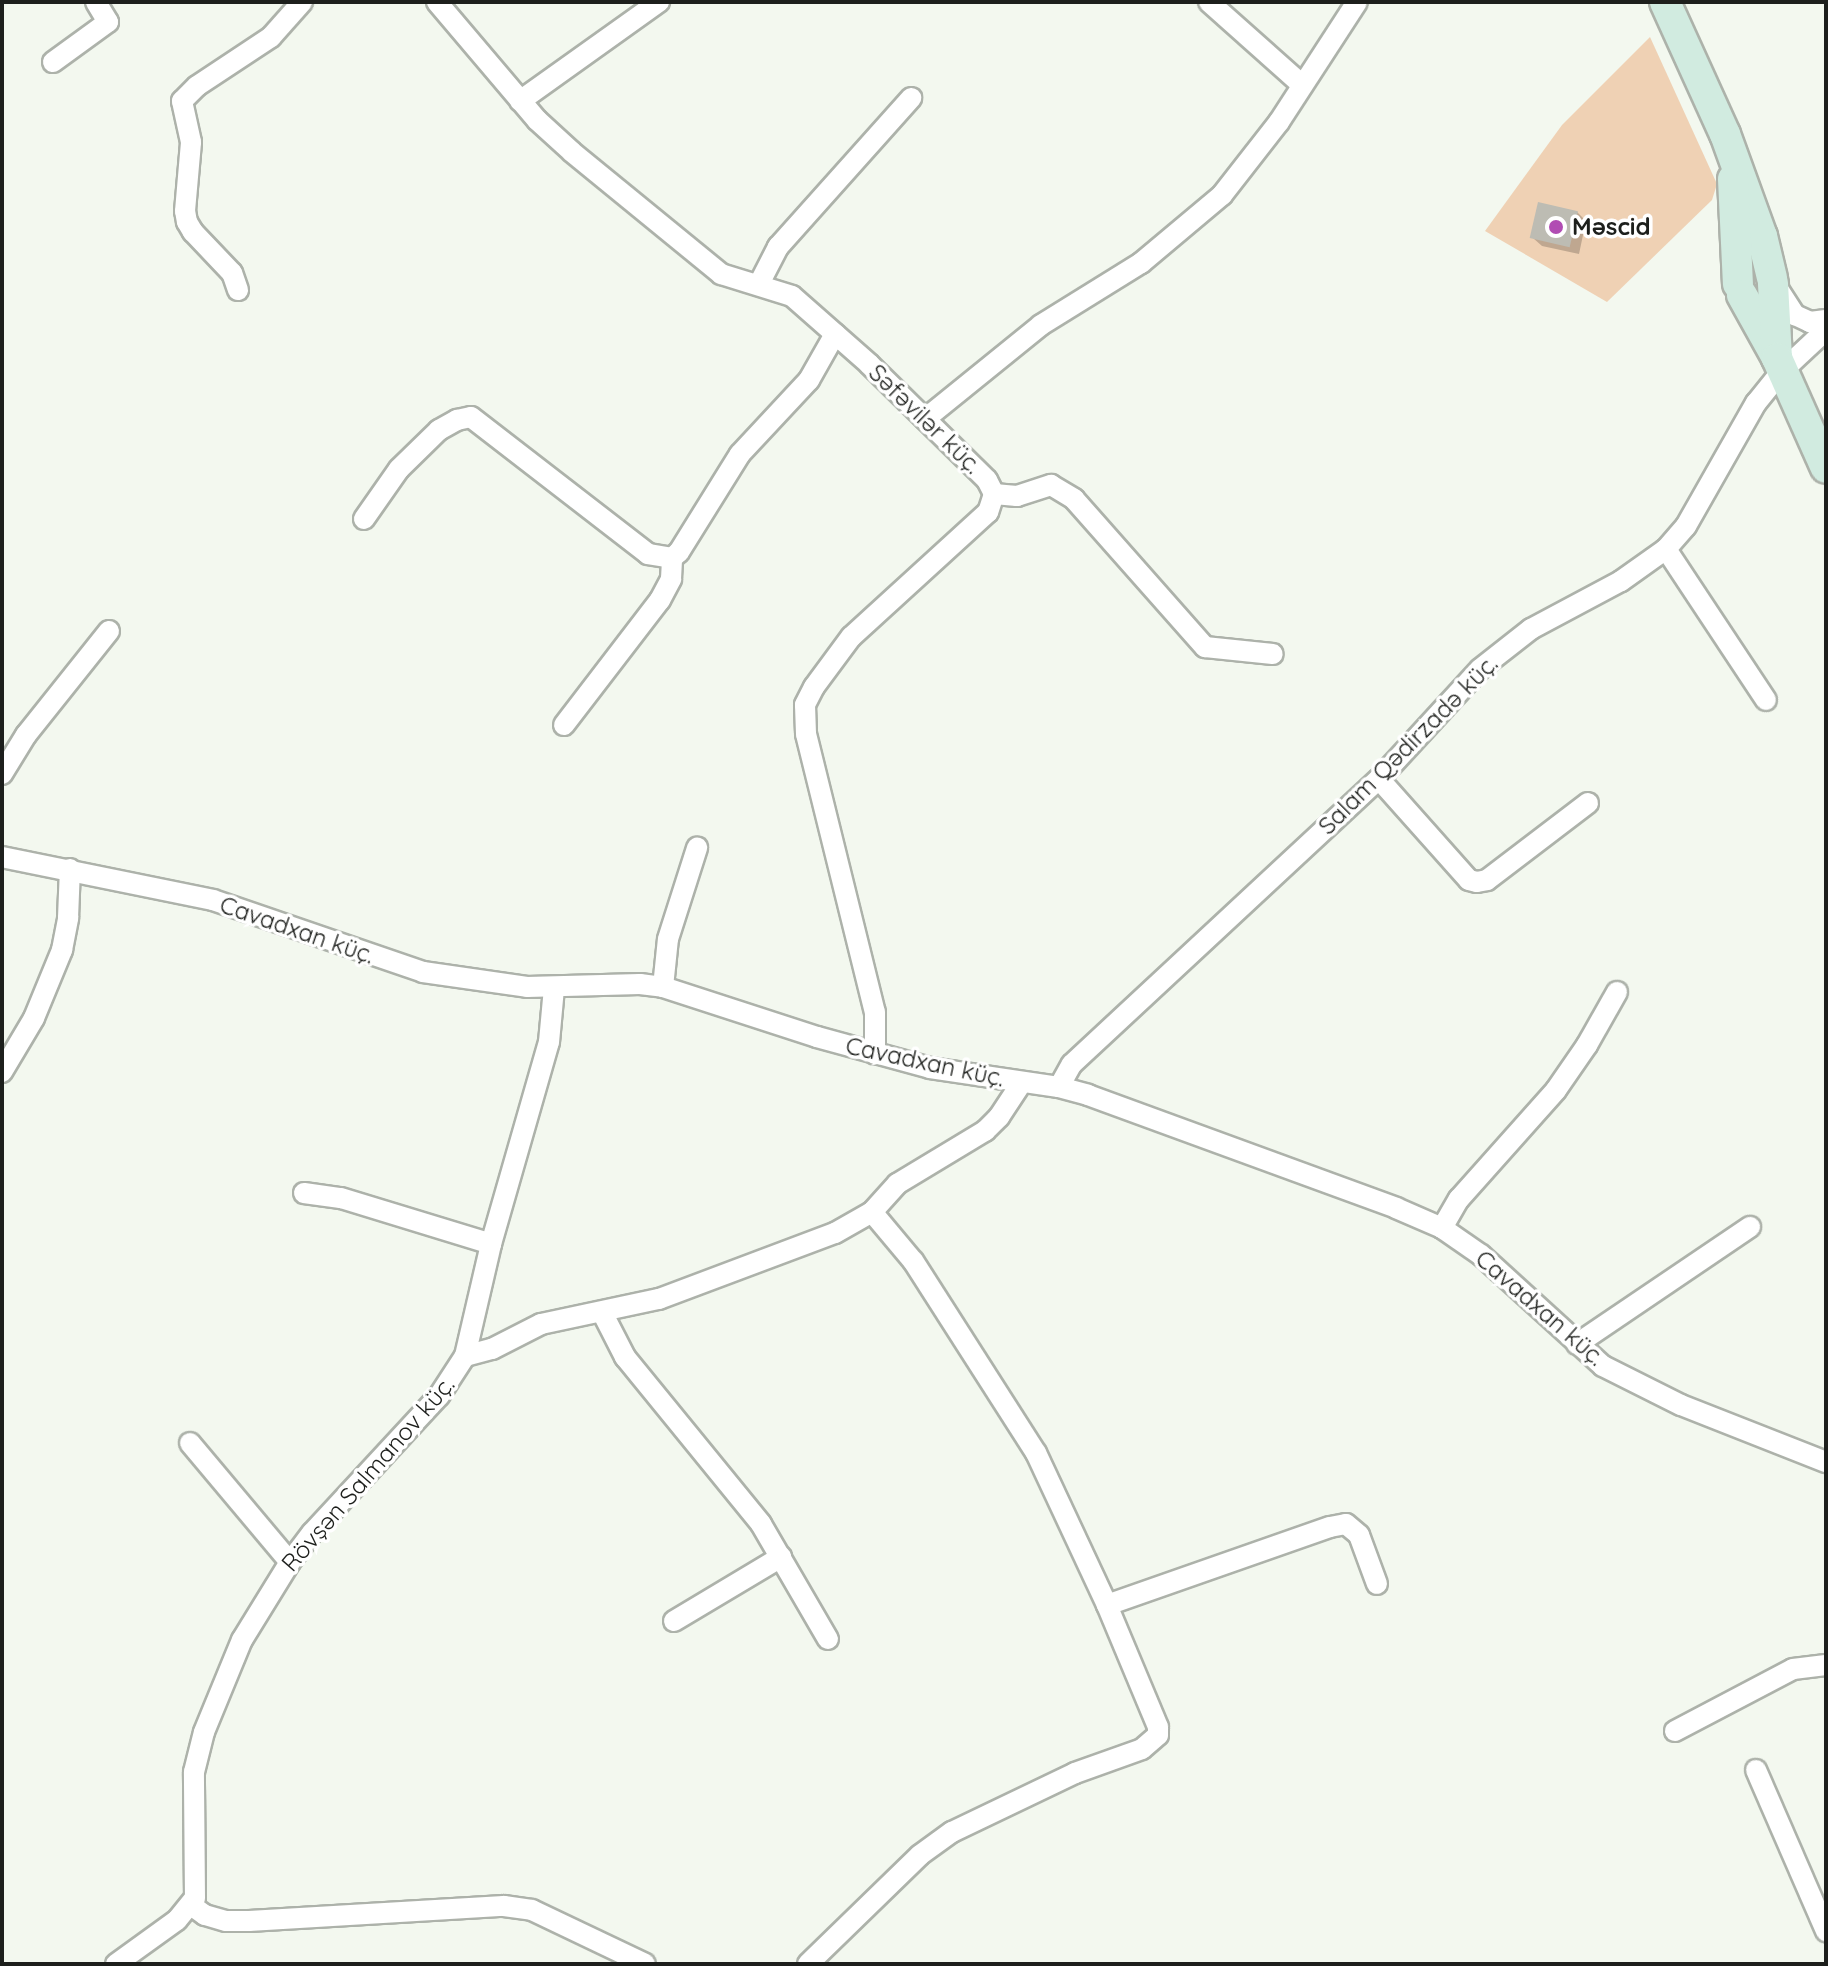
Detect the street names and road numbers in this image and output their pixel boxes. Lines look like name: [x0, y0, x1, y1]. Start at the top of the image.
street label: Səfəvilər küç.: [863, 358, 987, 480]
street label: Salam Qədirzadə küç.: [1312, 649, 1504, 841]
street label: Cavadxan küç.: [216, 890, 378, 970]
street label: Cavadxan küç.: [843, 1031, 1007, 1093]
street label: Cavadxan küç.: [1470, 1244, 1610, 1372]
street label: Rövşən Salmanov küç.: [275, 1371, 461, 1577]

